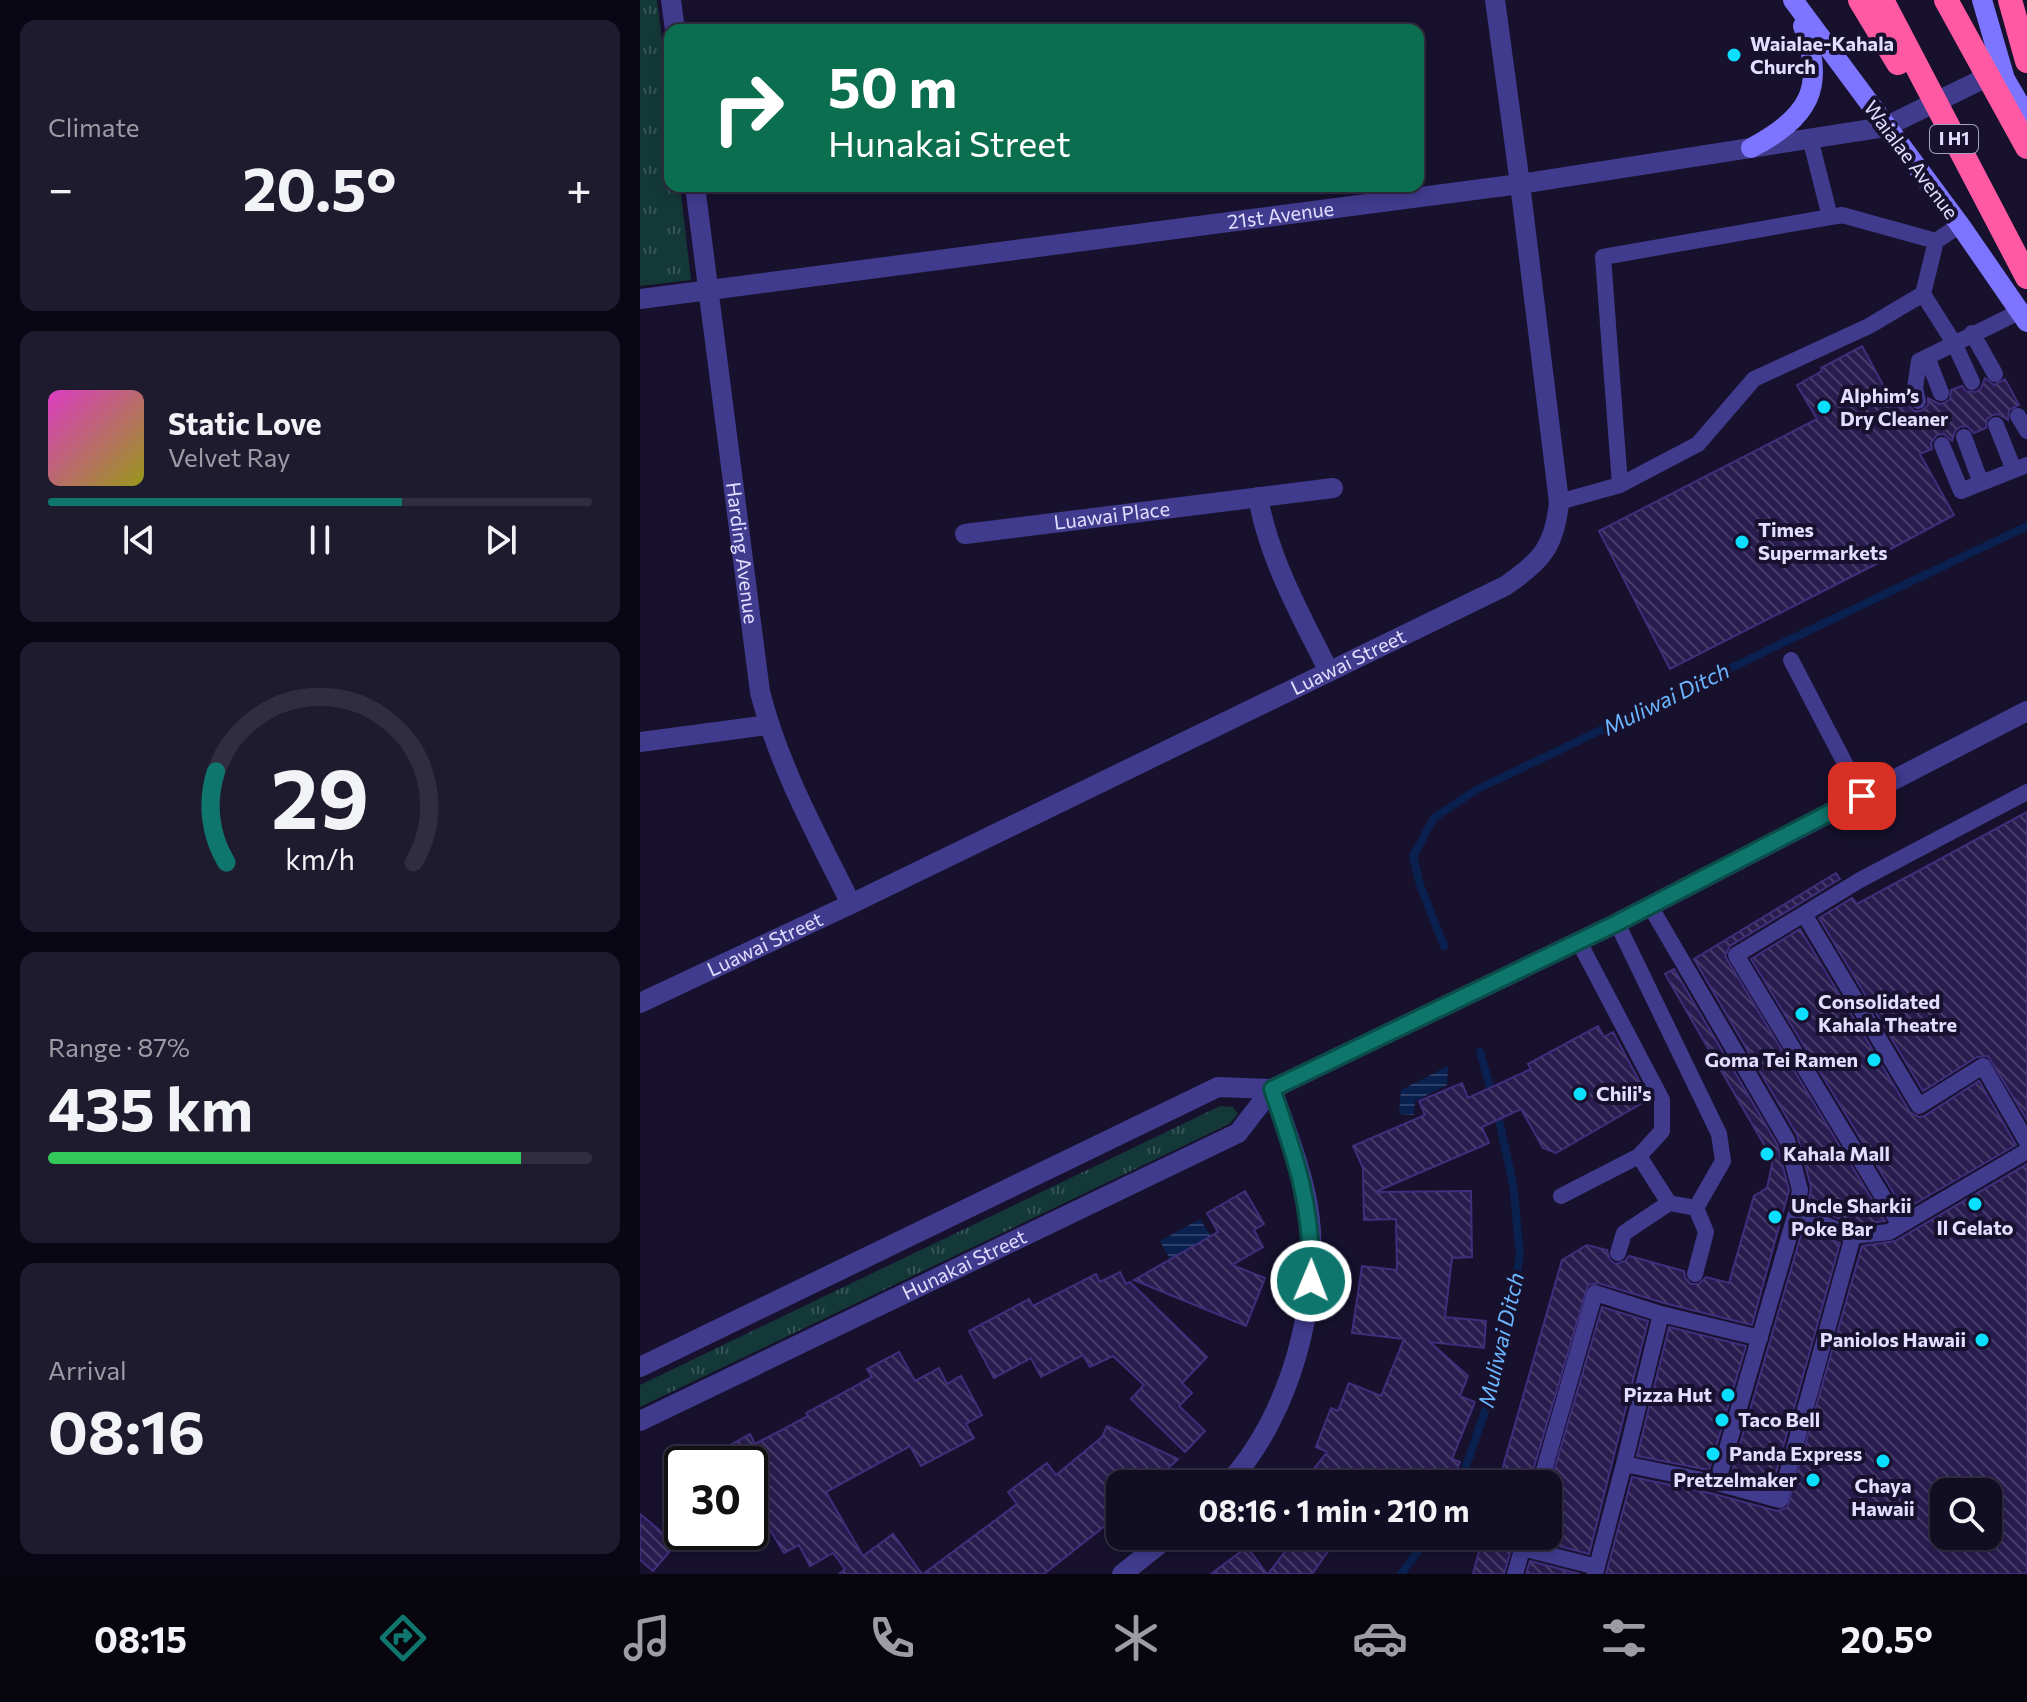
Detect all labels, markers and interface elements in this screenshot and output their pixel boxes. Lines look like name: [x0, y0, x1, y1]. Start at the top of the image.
place label: Waialae-Kahala Church: [1750, 31, 1894, 78]
marker: Waialae-Kahala Church: [1725, 46, 1743, 64]
text: 50 m: [828, 51, 957, 120]
icon: right: [696, 56, 800, 160]
street label: Waialae Avenue: [1859, 95, 1964, 223]
text: Climate: [48, 111, 140, 142]
text: Hunakai Street: [828, 120, 1071, 164]
road number: I H1: [1930, 125, 1978, 153]
text: 20.5°: [243, 150, 397, 223]
text: −: [48, 160, 73, 214]
text: +: [566, 160, 592, 214]
street label: 21st Avenue: [1226, 195, 1335, 233]
place label: Alphim’s Dry Cleaner: [1840, 383, 1948, 430]
marker: Alphim’s Dry Cleaner: [1815, 398, 1833, 416]
text: Static Love: [168, 404, 322, 441]
text: Velvet Ray: [168, 441, 291, 472]
street label: Harding Avenue: [722, 481, 764, 625]
street label: Luawai Place: [1052, 496, 1171, 534]
place label: Times Supermarkets: [1758, 517, 1887, 564]
icon: previous: [117, 518, 161, 562]
icon: pause: [298, 518, 342, 562]
icon: next: [479, 518, 523, 562]
marker: Times Supermarkets: [1733, 533, 1751, 551]
street label: Luawai Street: [1287, 623, 1409, 699]
water label: Muliwai Ditch: [1598, 656, 1733, 741]
text: 29: [271, 744, 369, 846]
pin: [1828, 762, 1896, 830]
icon: arrive: [1840, 774, 1884, 818]
text: km/h: [285, 841, 355, 876]
street label: Luawai Street: [703, 906, 826, 981]
place label: Consolidated Kahala Theatre: [1818, 989, 1957, 1036]
marker: Consolidated Kahala Theatre: [1793, 1005, 1811, 1023]
text: Range · 87%: [48, 1031, 190, 1062]
place label: Goma Tei Ramen: [1705, 1047, 1858, 1071]
marker: Goma Tei Ramen: [1865, 1051, 1883, 1069]
text: 435 km: [48, 1070, 253, 1143]
place label: Chili's: [1596, 1081, 1652, 1105]
marker: Chili's: [1571, 1085, 1589, 1103]
place label: Kahala Mall: [1783, 1141, 1890, 1165]
marker: Kahala Mall: [1758, 1145, 1776, 1163]
place label: Uncle Sharkii Poke Bar: [1791, 1193, 1912, 1240]
marker: Il Gelato: [1966, 1195, 1984, 1213]
marker: Uncle Sharkii Poke Bar: [1766, 1208, 1784, 1226]
place label: Il Gelato: [1937, 1215, 2014, 1239]
street label: Hunakai Street: [898, 1224, 1030, 1304]
position arrow: [1269, 1239, 1353, 1323]
water label: Muliwai Ditch: [1472, 1270, 1529, 1410]
place label: Paniolos Hawaii: [1820, 1327, 1966, 1351]
marker: Paniolos Hawaii: [1973, 1331, 1991, 1349]
text: Arrival: [48, 1354, 127, 1385]
place label: Pizza Hut: [1624, 1382, 1712, 1406]
marker: Pizza Hut: [1719, 1386, 1737, 1404]
text: 08:16: [48, 1393, 205, 1466]
place label: Taco Bell: [1738, 1407, 1820, 1431]
marker: Taco Bell: [1713, 1411, 1731, 1429]
place label: Panda Express: [1729, 1441, 1862, 1465]
marker: Panda Express: [1704, 1445, 1722, 1463]
speed limit sign: 30: [664, 1446, 768, 1550]
marker: Chaya Hawaii: [1874, 1452, 1892, 1470]
place label: Pretzelmaker: [1673, 1467, 1797, 1491]
marker: Pretzelmaker: [1804, 1471, 1822, 1489]
place label: Chaya Hawaii: [1851, 1473, 1915, 1520]
map controls: [1930, 1478, 2002, 1550]
button: search: [1930, 1478, 2002, 1550]
text: 08:16 · 1 min · 210 m: [1199, 1491, 1469, 1528]
icon: directions: [375, 1610, 431, 1666]
icon: music: [619, 1610, 675, 1666]
icon: phone: [864, 1610, 920, 1666]
icon: climate: [1108, 1610, 1164, 1666]
icon: car: [1352, 1610, 1408, 1666]
icon: filters: [1596, 1610, 1652, 1666]
text: 08:15: [94, 1616, 187, 1660]
text: 20.5°: [1840, 1616, 1933, 1660]

